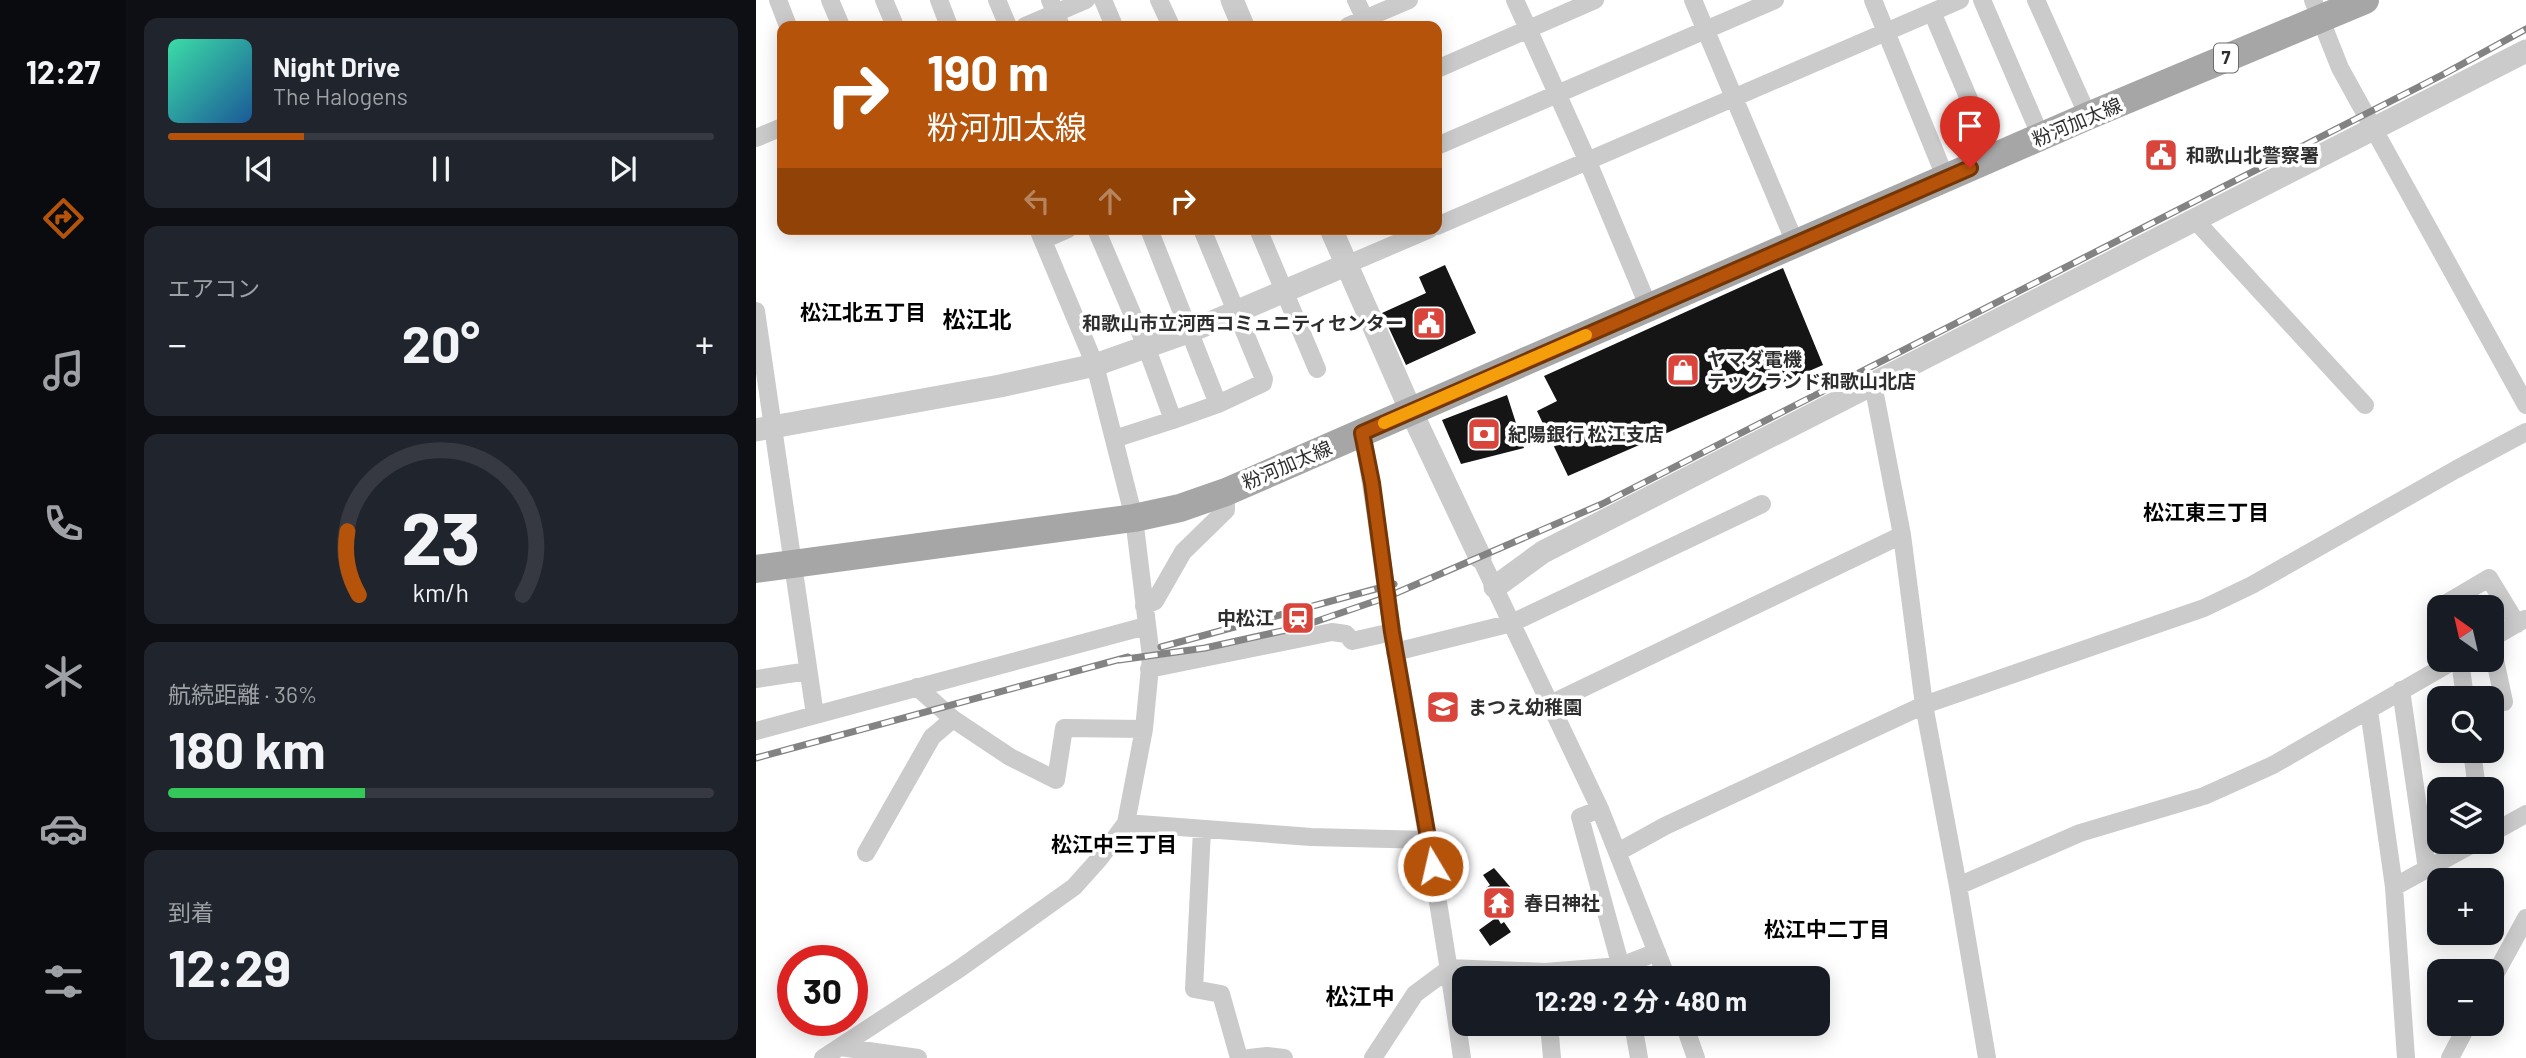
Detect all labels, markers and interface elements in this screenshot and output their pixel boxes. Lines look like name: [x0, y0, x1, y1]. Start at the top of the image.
text: 190 m: [927, 42, 1049, 101]
road number: 7: [2214, 44, 2238, 72]
icon: right: [812, 49, 903, 140]
text: Night Drive: [273, 51, 400, 82]
text: 12:27: [26, 52, 100, 90]
text: The Halogens: [273, 82, 408, 110]
street label: 粉河加太線: [2029, 92, 2125, 151]
pin: [1940, 96, 2000, 168]
text: 粉河加太線: [927, 107, 1087, 145]
icon: arrive: [1951, 107, 1989, 145]
public building icon: 和歌山北警察署: [2142, 136, 2180, 174]
place label: 和歌山北警察署: [2186, 143, 2319, 166]
icon: previous: [240, 150, 278, 188]
icon: pause: [422, 150, 460, 188]
icon: next: [604, 150, 642, 188]
icon: left: [1018, 182, 1056, 220]
icon: ahead: [1091, 182, 1129, 220]
icon: right: [1164, 182, 1202, 220]
icon: directions: [39, 194, 88, 243]
text: エアコン: [168, 274, 260, 302]
district label: 松江北五丁目: [800, 299, 926, 324]
public building icon: 和歌山市立河西コミュニティセンター: [1410, 304, 1448, 342]
district label: 松江北: [943, 305, 1012, 333]
text: 20°: [402, 311, 480, 373]
place label: 和歌山市立河西コミュニティセンター: [1082, 311, 1404, 334]
text: −: [168, 320, 187, 366]
text: +: [695, 320, 714, 366]
icon: music: [39, 346, 88, 395]
place label: ヤマダ電機 テックランド和歌山北店: [1707, 347, 1916, 392]
shop icon: ヤマダ電機 テックランド和歌山北店: [1664, 351, 1702, 389]
bank icon: 紀陽銀行 松江支店: [1465, 415, 1503, 453]
place label: 紀陽銀行 松江支店: [1508, 422, 1664, 445]
street label: 粉河加太線: [1239, 435, 1335, 494]
text: 23: [401, 492, 481, 580]
icon: phone: [39, 499, 88, 548]
district label: 松江東三丁目: [2143, 499, 2269, 524]
text: km/h: [413, 577, 469, 607]
north arrow: [2427, 595, 2504, 672]
map controls: [2427, 595, 2504, 1036]
station icon: 中松江: [1279, 599, 1317, 637]
place label: 中松江: [1217, 606, 1274, 629]
icon: climate: [39, 652, 88, 701]
text: 航続距離 · 36%: [168, 680, 317, 708]
button: search: [2427, 686, 2504, 763]
school or university icon: まつえ幼稚園: [1424, 688, 1462, 726]
place label: まつえ幼稚園: [1468, 695, 1582, 718]
text: 180 km: [168, 717, 326, 779]
button: layers: [2427, 777, 2504, 854]
icon: car: [39, 804, 88, 853]
position arrow: [1396, 829, 1470, 903]
district label: 松江中三丁目: [1051, 831, 1177, 856]
button: +: [2427, 868, 2504, 945]
temple icon: 春日神社: [1480, 884, 1518, 922]
place label: 春日神社: [1524, 891, 1600, 914]
text: 到着: [168, 898, 214, 926]
district label: 松江中二丁目: [1764, 916, 1890, 941]
text: 12:29: [168, 935, 291, 997]
speed limit sign: 30: [777, 945, 868, 1036]
icon: filters: [39, 957, 88, 1006]
button: −: [2427, 959, 2504, 1036]
district label: 松江中: [1326, 982, 1395, 1010]
text: 12:29 · 2 分 · 480 m: [1535, 985, 1747, 1016]

